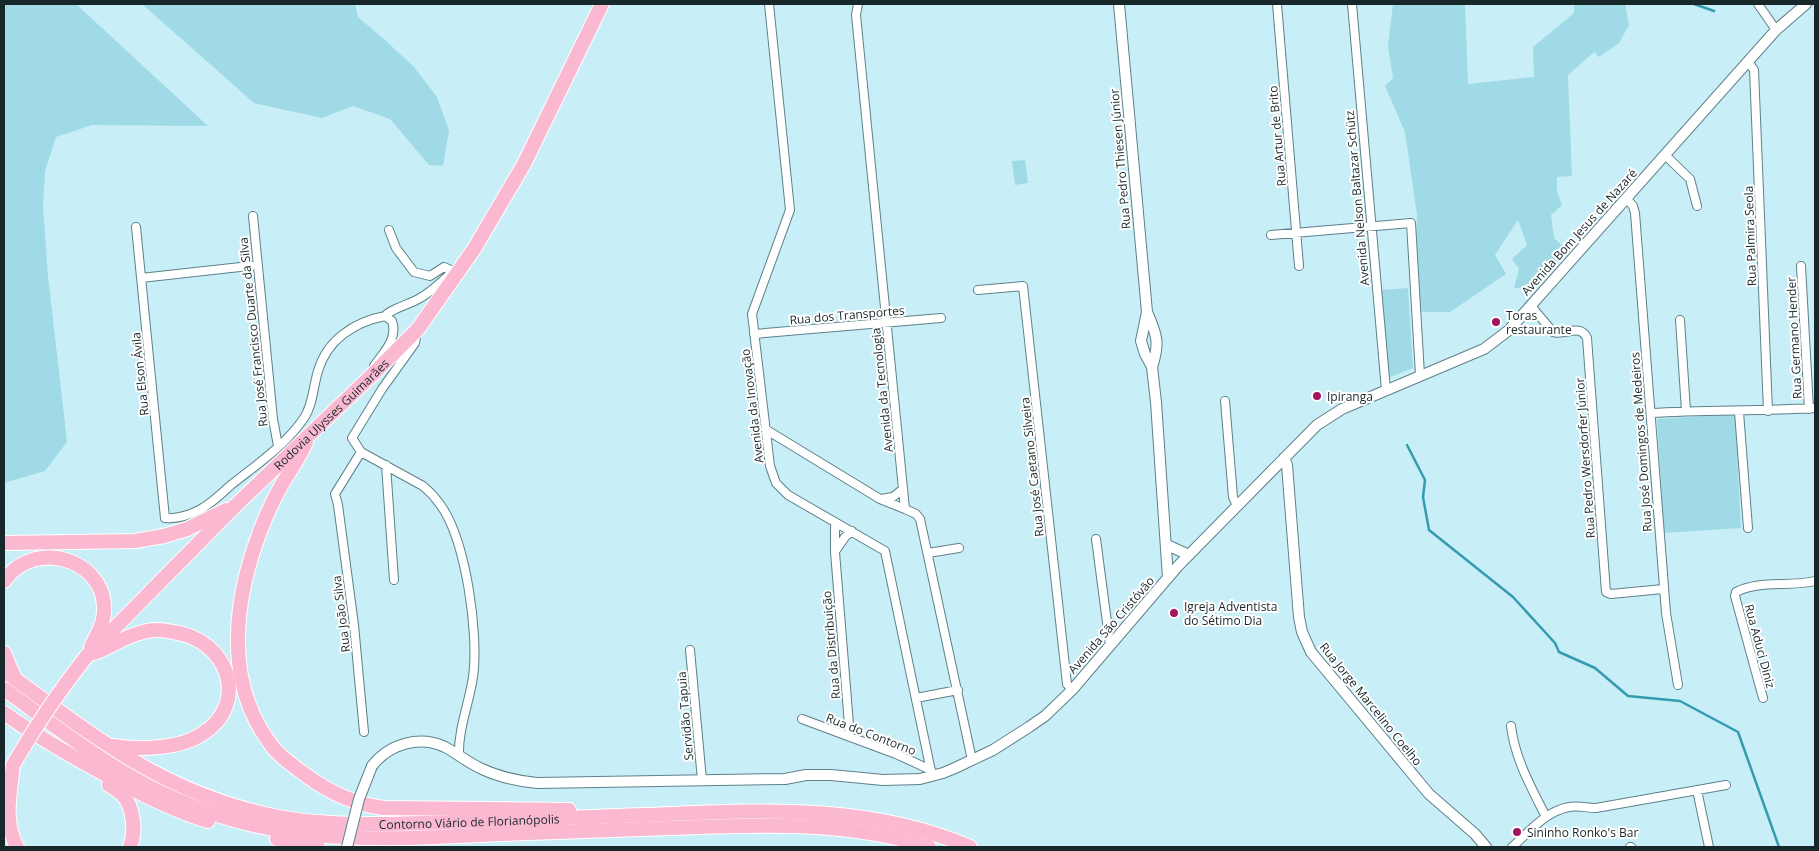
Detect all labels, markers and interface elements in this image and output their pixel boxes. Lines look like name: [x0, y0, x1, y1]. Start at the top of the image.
street label: Rua Artur de Brito: [1264, 85, 1290, 187]
street label: Rua Pedro Thiesen Júnior: [1105, 88, 1135, 230]
street label: Avenida Nelson Baltazar Schütz: [1341, 109, 1373, 286]
street label: Avenida Bom Jesus de Nazaré: [1517, 165, 1641, 299]
street label: Rua Palmira Seola: [1740, 185, 1760, 287]
street label: Rua José Francisco Duarte da Silva: [235, 236, 271, 428]
street label: Rua Germano Hender: [1782, 276, 1806, 400]
street label: Rua dos Transportes: [789, 301, 906, 328]
place label: Toras restaurante: [1506, 307, 1572, 338]
marker: Toras restaurante: [1490, 316, 1502, 328]
street label: Avenida da Tecnologia: [867, 327, 897, 453]
street label: Rua Elson Ávila: [127, 331, 153, 417]
street label: Avenida da Inovação: [737, 348, 767, 464]
street label: Rua José Domingos de Medeiros: [1626, 351, 1656, 532]
street label: Rodovia Ulysses Guimarães: [270, 355, 392, 473]
street label: Rua Pedro Wersdorfer Júnior: [1571, 377, 1599, 539]
place label: Ipiranga: [1327, 388, 1373, 405]
marker: Ipiranga: [1311, 390, 1323, 402]
street label: Rua José Caetano Silveira: [1016, 396, 1048, 538]
street label: Avenida São Cristóvão: [1064, 573, 1158, 677]
street label: Rua João Silva: [328, 575, 354, 653]
street label: Rua da Distribuição: [818, 590, 844, 700]
place label: Igreja Adventista do Sétimo Dia: [1184, 598, 1277, 629]
street label: Rua Aduci Diniz: [1741, 602, 1779, 690]
marker: Igreja Adventista do Sétimo Dia: [1168, 607, 1180, 619]
street label: Rua Jorge Marcelino Coelho: [1316, 639, 1426, 769]
street label: Servidão Tapuia: [673, 671, 697, 761]
street label: Rua do Contorno: [823, 709, 919, 759]
street label: Contorno Viário de Florianópolis: [379, 810, 560, 833]
place label: Sininho Ronko's Bar: [1527, 824, 1638, 841]
marker: Sininho Ronko's Bar: [1511, 826, 1523, 838]

